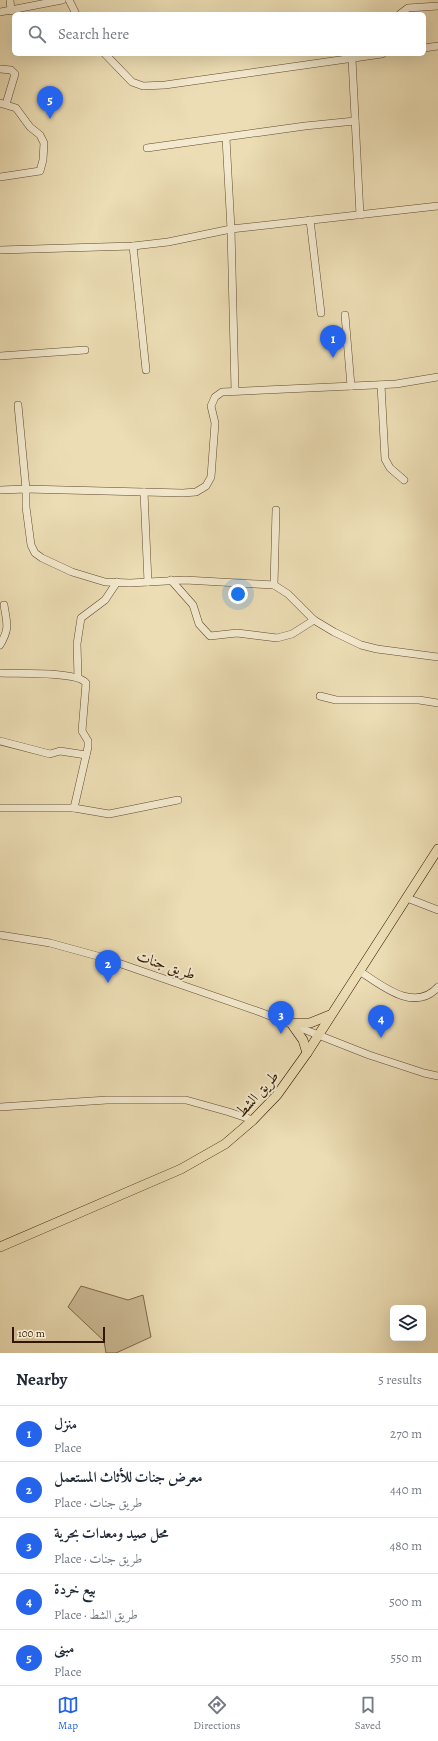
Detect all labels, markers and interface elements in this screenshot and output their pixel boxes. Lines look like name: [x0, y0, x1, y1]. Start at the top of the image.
search box: [12, 12, 426, 56]
icon: search: [26, 23, 48, 45]
text: Search here: [58, 24, 129, 44]
pin: 5: [37, 86, 63, 119]
pin: 1: [320, 325, 346, 358]
your location: [228, 584, 248, 604]
street label: طريق جنات: [134, 946, 198, 984]
pin: 2: [95, 950, 121, 983]
pin: 3: [268, 1001, 294, 1034]
pin: 4: [368, 1005, 394, 1038]
street label: طريق الشط: [231, 1066, 283, 1122]
map controls: [390, 1305, 426, 1341]
button: layers: [390, 1305, 426, 1341]
scale bar: [12, 1325, 105, 1344]
text: 100 m: [18, 1326, 45, 1341]
text: Nearby: [16, 1368, 67, 1391]
text: 5 results: [378, 1371, 422, 1388]
text: منزل: [54, 1414, 77, 1434]
text: 1: [27, 1425, 31, 1442]
text: 270 m: [390, 1425, 422, 1442]
text: Place: [54, 1439, 82, 1456]
text: معرض جنات للأثاث المستعمل: [54, 1467, 203, 1487]
text: 2: [26, 1481, 32, 1498]
text: 440 m: [390, 1481, 422, 1498]
text: Place · طريق جنات: [54, 1494, 142, 1511]
text: محل صيد ومعدات بحرية: [54, 1523, 168, 1543]
text: 3: [26, 1537, 32, 1554]
text: 480 m: [389, 1537, 422, 1554]
text: Place · طريق جنات: [54, 1550, 142, 1567]
text: بيع خردة: [54, 1579, 96, 1599]
text: 4: [26, 1593, 32, 1610]
text: 500 m: [389, 1593, 422, 1610]
text: Place · طريق الشط: [54, 1606, 138, 1623]
text: مبنى: [54, 1638, 74, 1658]
text: 5: [26, 1649, 32, 1666]
text: 550 m: [391, 1649, 422, 1666]
text: Place: [54, 1663, 82, 1680]
tab: Map: [57, 1694, 79, 1733]
tab: Directions: [193, 1694, 241, 1733]
tab: Saved: [355, 1694, 381, 1733]

